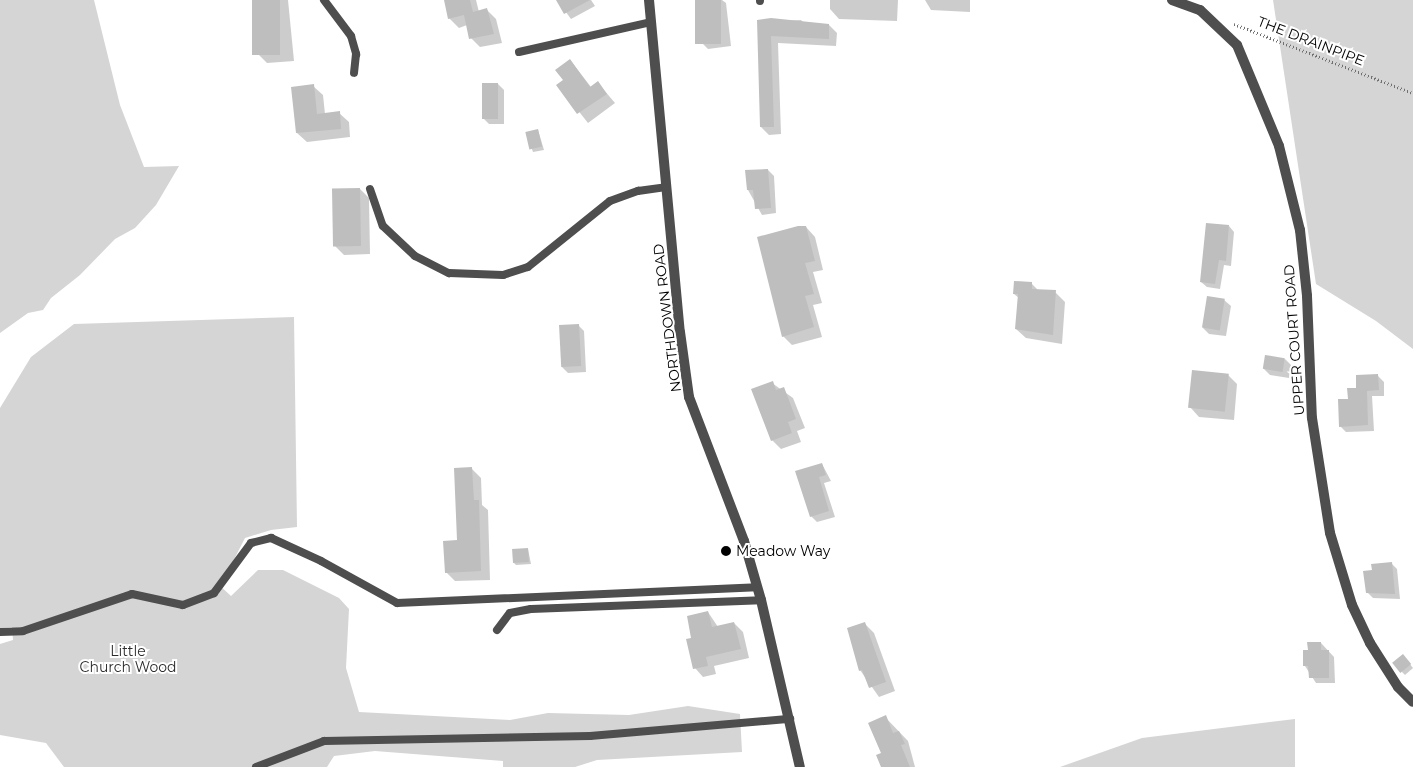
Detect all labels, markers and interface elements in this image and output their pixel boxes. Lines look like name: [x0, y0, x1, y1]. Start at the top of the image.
street label: THE DRAINPIPE: [1255, 13, 1367, 69]
street label: NORTHDOWN ROAD: [650, 243, 684, 393]
street label: UPPER COURT ROAD: [1280, 264, 1308, 416]
place label: Meadow Way: [736, 543, 830, 559]
marker: Meadow Way: [720, 545, 732, 557]
park label: Little Church Wood: [80, 643, 176, 676]

